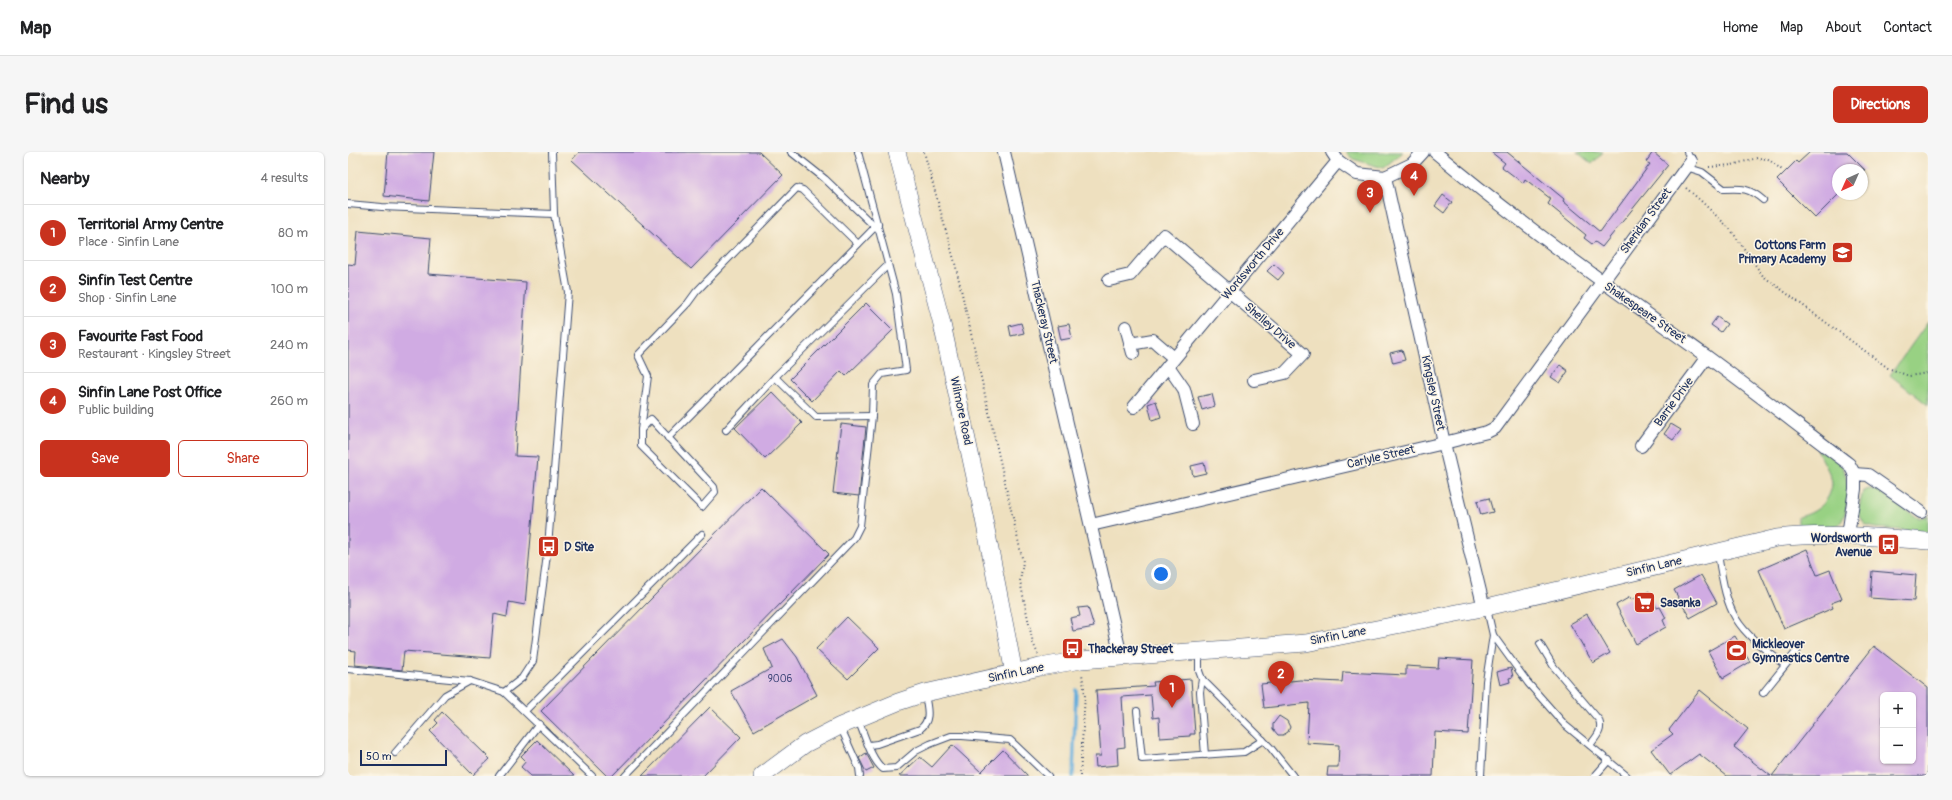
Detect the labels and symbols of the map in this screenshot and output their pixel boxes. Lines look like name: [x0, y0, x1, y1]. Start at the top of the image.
pin: 4: [1401, 163, 1427, 196]
north arrow: [1832, 164, 1868, 200]
pin: 3: [1357, 180, 1383, 213]
street label: Sheridan Street: [1617, 185, 1675, 257]
street label: Wordsworth Drive: [1218, 225, 1288, 303]
place label: Cottons Farm Primary Academy: [1738, 238, 1827, 267]
school or university icon: Cottons Farm Primary Academy: [1829, 239, 1855, 265]
street label: Thackeray Street: [1027, 279, 1061, 365]
street label: Shakespeare Street: [1601, 279, 1689, 347]
street label: Shelley Drive: [1241, 299, 1299, 353]
street label: Kingsley Street: [1418, 354, 1448, 432]
street label: Barrie Drive: [1651, 374, 1697, 430]
street label: Wilmore Road: [946, 375, 976, 447]
street label: Carlyle Street: [1346, 442, 1417, 472]
place label: Wordsworth Avenue: [1811, 531, 1873, 560]
bus stop icon: Wordsworth Avenue: [1875, 532, 1901, 558]
bus stop icon: D Site: [535, 534, 561, 560]
place label: D Site: [564, 540, 595, 555]
street label: Sinfin Lane: [1625, 553, 1683, 581]
your location: [1151, 564, 1171, 584]
supermarket icon: Sasanka: [1632, 590, 1658, 616]
place label: Sasanka: [1660, 596, 1701, 611]
street label: Sinfin Lane: [1309, 623, 1367, 649]
bus stop icon: Thackeray Street: [1060, 636, 1086, 662]
place label: Mickleover Gymnastics Centre: [1752, 637, 1850, 666]
sports icon: Mickleover Gymnastics Centre: [1723, 638, 1749, 664]
place label: Thackeray Street: [1087, 642, 1174, 657]
street label: Sinfin Lane: [987, 660, 1045, 686]
pin: 2: [1268, 661, 1294, 694]
house number: 9006: [768, 673, 792, 685]
pin: 1: [1159, 675, 1185, 708]
scale bar: [360, 748, 447, 767]

